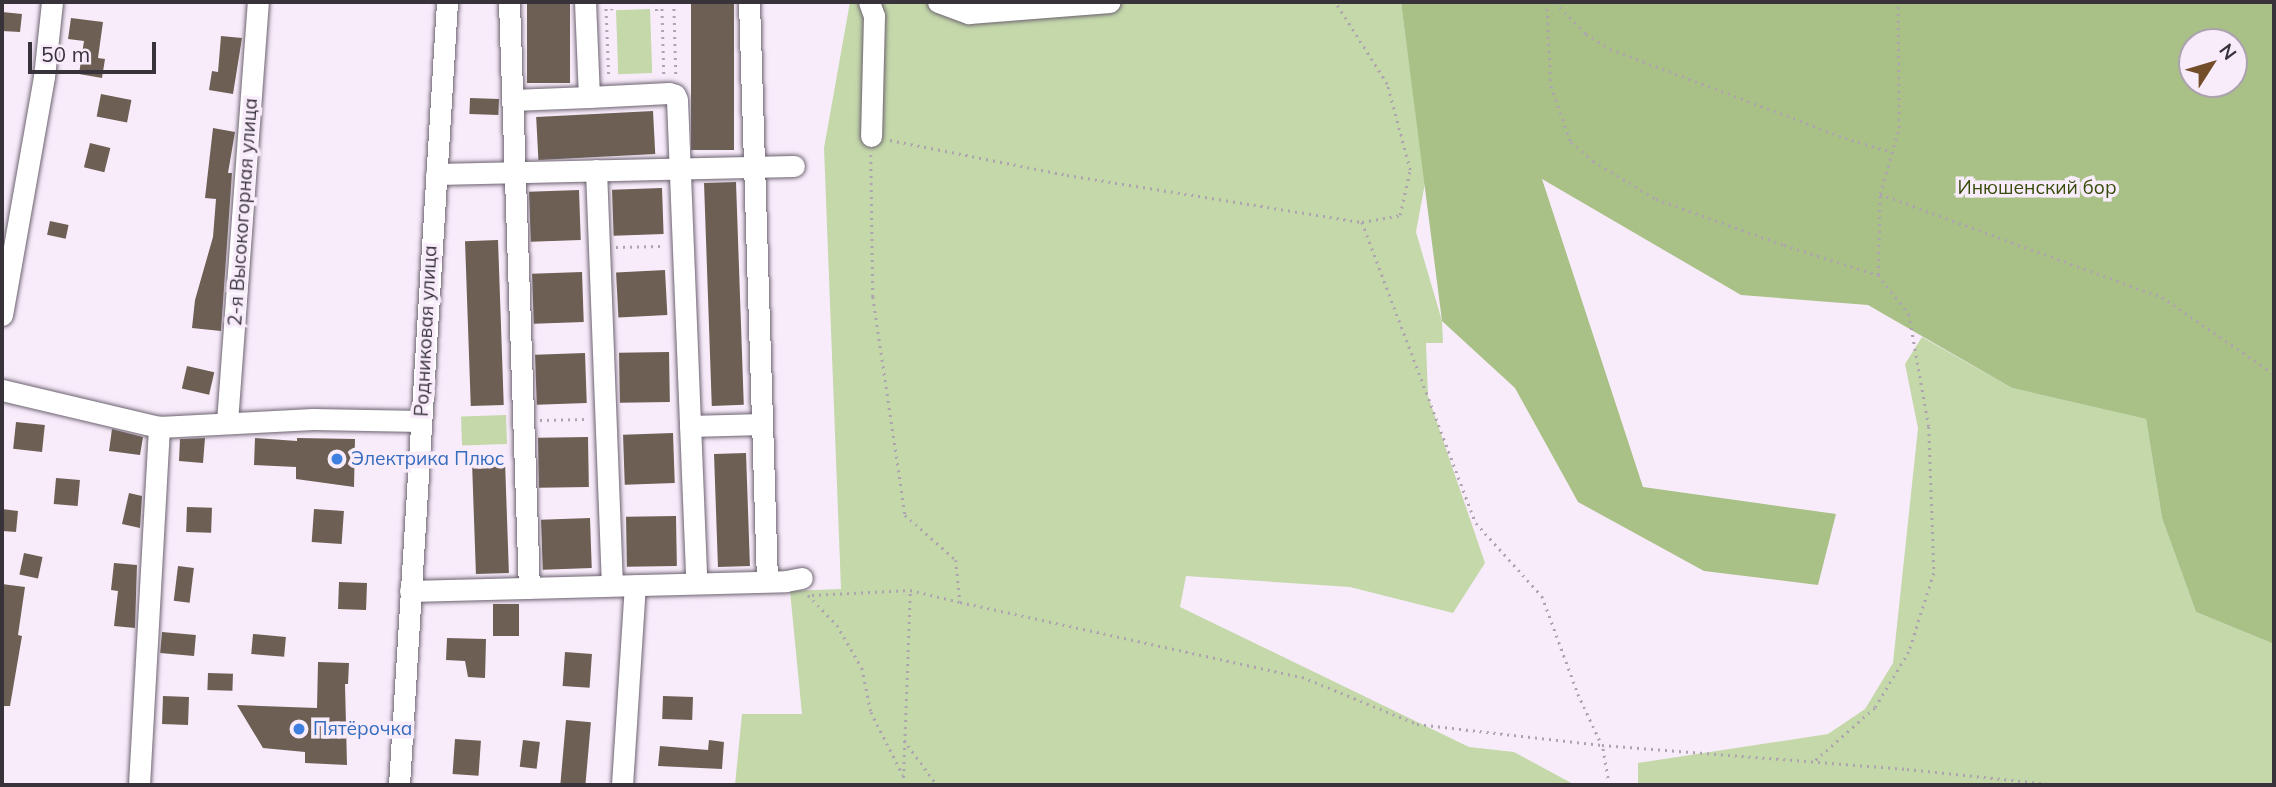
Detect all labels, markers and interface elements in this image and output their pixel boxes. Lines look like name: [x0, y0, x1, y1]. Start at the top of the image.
scale bar: [32, 28, 159, 72]
north arrow: [2178, 28, 2248, 98]
text: N: [2214, 39, 2242, 65]
text: 50 m: [41, 41, 90, 67]
street label: 2-я Высокогорная улица: [224, 97, 262, 327]
park label: Инюшенский бор: [1958, 177, 2116, 199]
street label: Родниковая улица: [410, 245, 442, 417]
place label: Электрика Плюс: [351, 448, 504, 470]
marker: Электрика Плюс: [329, 451, 345, 467]
place label: Пятёрочка: [313, 718, 412, 740]
marker: Пятёрочка: [291, 721, 307, 737]

